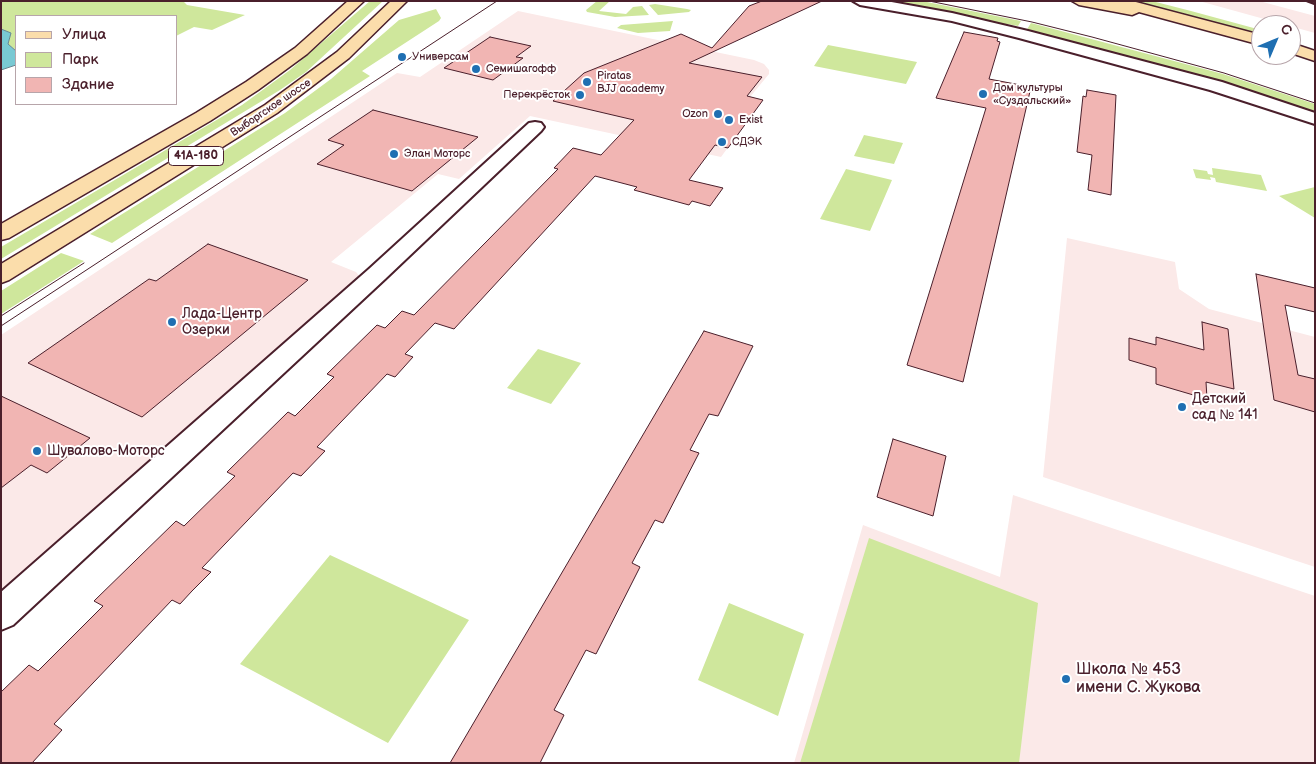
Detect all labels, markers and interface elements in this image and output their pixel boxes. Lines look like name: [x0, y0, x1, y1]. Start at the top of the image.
legend: [15, 15, 178, 105]
north arrow: [1251, 15, 1301, 65]
text: С: [1277, 20, 1296, 39]
text: Улица: [62, 25, 106, 44]
text: Парк: [62, 50, 99, 69]
place label: Универсам: [412, 50, 469, 64]
marker: Универсам: [396, 51, 408, 63]
place label: Семишагофф: [486, 62, 556, 76]
marker: Семишагофф: [470, 63, 482, 75]
place label: Piratas BJJ academy: [597, 69, 665, 95]
text: Здание: [62, 75, 114, 94]
street label: Выборгское шоссе: [228, 76, 314, 140]
marker: Piratas BJJ academy: [581, 76, 593, 88]
place label: Дом культуры «Суздальский»: [993, 81, 1071, 107]
place label: Перекрёсток: [503, 88, 570, 102]
marker: Дом культуры «Суздальский»: [977, 88, 989, 100]
marker: Перекрёсток: [574, 89, 586, 101]
place label: Ozon: [682, 107, 708, 121]
marker: Ozon: [712, 108, 724, 120]
place label: Exist: [739, 113, 763, 127]
marker: Exist: [723, 114, 735, 126]
place label: СДЭК: [732, 135, 762, 149]
marker: СДЭК: [716, 136, 728, 148]
road number: 41А-180: [168, 146, 224, 166]
place label: Элан Моторс: [404, 147, 470, 161]
marker: Элан Моторс: [388, 148, 400, 160]
place label: Лада-Центр Озерки: [182, 306, 262, 338]
marker: Лада-Центр Озерки: [166, 316, 178, 328]
place label: Детский сад № 141: [1192, 391, 1258, 424]
marker: Детский сад № 141: [1176, 401, 1188, 413]
place label: Шувалово-Моторс: [47, 443, 165, 459]
marker: Шувалово-Моторс: [31, 445, 43, 457]
place label: Школа № 453 имени С. Жукова: [1076, 660, 1201, 698]
marker: Школа № 453 имени С. Жукова: [1060, 673, 1072, 685]

